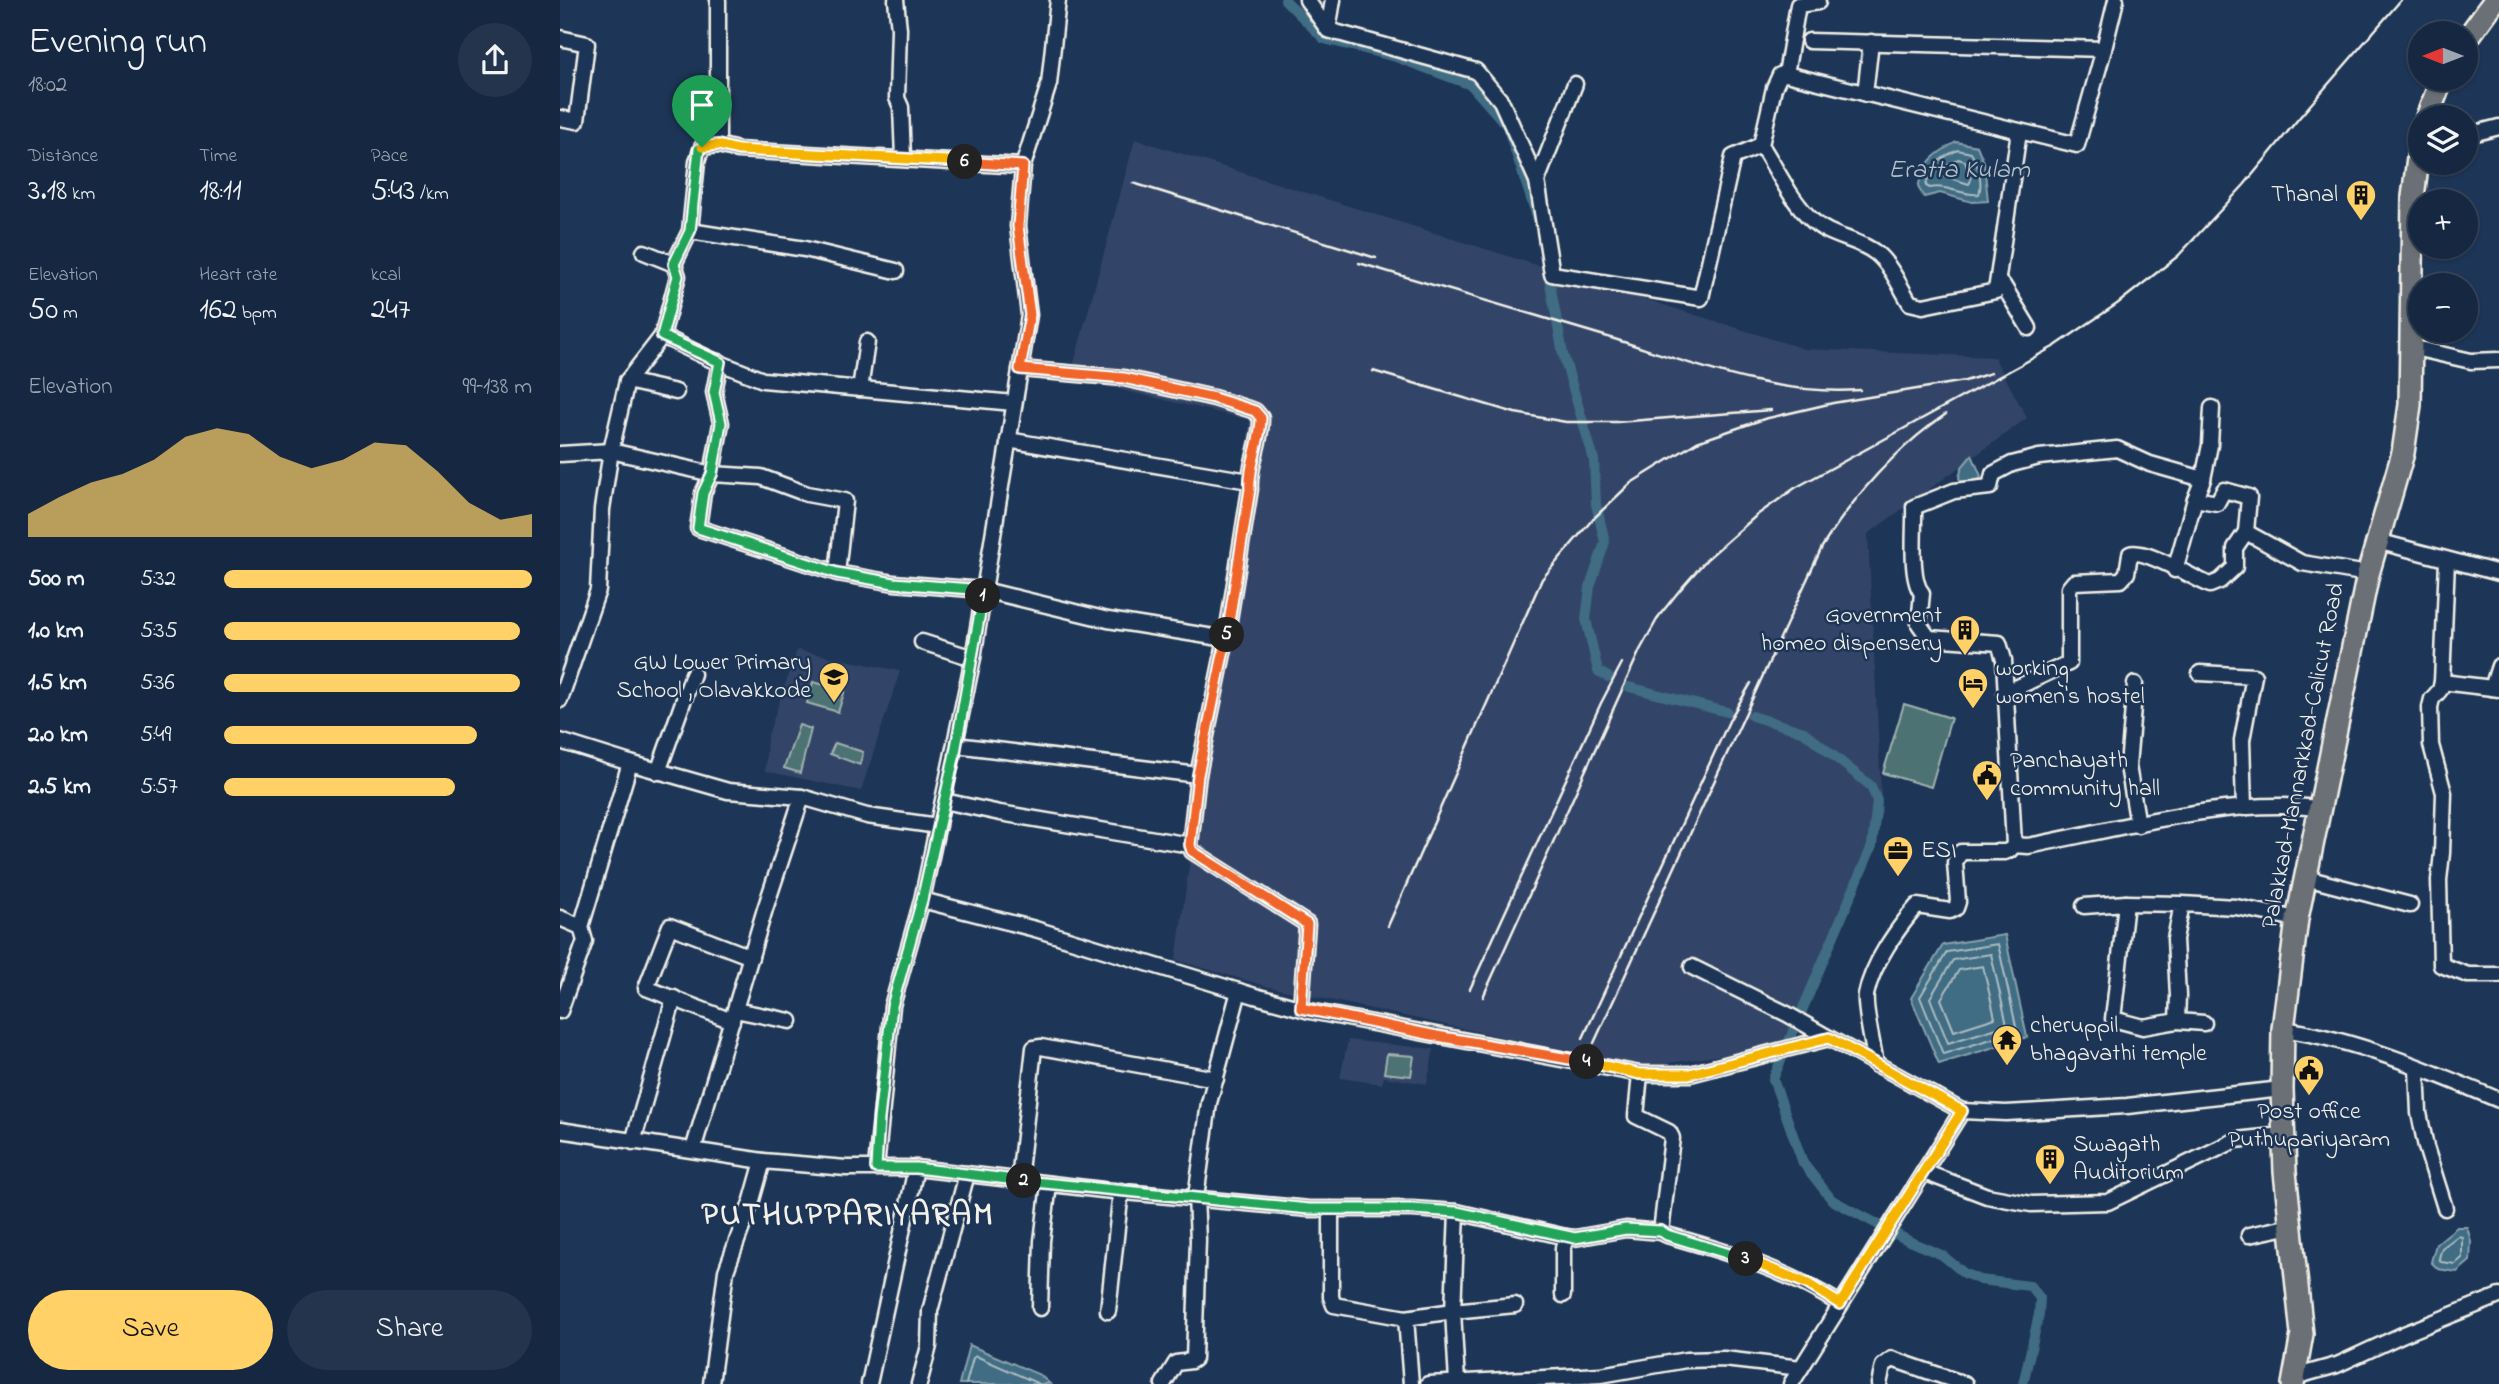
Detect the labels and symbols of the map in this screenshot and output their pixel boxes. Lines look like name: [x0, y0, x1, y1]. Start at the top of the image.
north arrow: [2408, 21, 2478, 91]
pin: [672, 75, 732, 147]
pin: 6: [948, 144, 982, 180]
water label: Eratta Kulam: [1888, 152, 2031, 190]
place label: Thanal: [2271, 178, 2338, 213]
building icon: Thanal: [2344, 178, 2378, 222]
pin: 1: [966, 578, 1000, 614]
street label: Palakkad-Mannarkkad-Calicut Road: [2253, 579, 2355, 932]
place label: Government homeo dispensery: [1761, 599, 1942, 663]
building icon: Government homeo dispensery: [1948, 613, 1982, 657]
pin: 5: [1210, 618, 1244, 652]
place label: GW Lower Primary School , Olavakkode: [616, 646, 811, 709]
place label: working women's hostel: [1996, 652, 2145, 715]
school or university icon: GW Lower Primary School , Olavakkode: [817, 660, 851, 704]
hotel icon: working women's hostel: [1956, 666, 1990, 710]
place label: Panchayath community hall: [2010, 744, 2160, 808]
public building icon: Panchayath community hall: [1970, 758, 2004, 802]
office icon: ESI: [1881, 834, 1915, 878]
place label: ESI: [1921, 834, 1957, 869]
place label: cheruppil bhagavathi temple: [2030, 1009, 2207, 1072]
temple icon: cheruppil bhagavathi temple: [1990, 1023, 2024, 1067]
pin: 4: [1570, 1044, 1604, 1080]
public building icon: Post office Puthupariyaram: [2292, 1053, 2326, 1097]
place label: Post office Puthupariyaram: [2228, 1095, 2390, 1159]
place label: Swagath Auditorium: [2073, 1128, 2184, 1191]
building icon: Swagath Auditorium: [2033, 1142, 2067, 1186]
pin: 2: [1007, 1164, 1042, 1198]
district label: PUTHUPPARIYARAM: [701, 1193, 995, 1240]
pin: 3: [1728, 1242, 1764, 1276]

